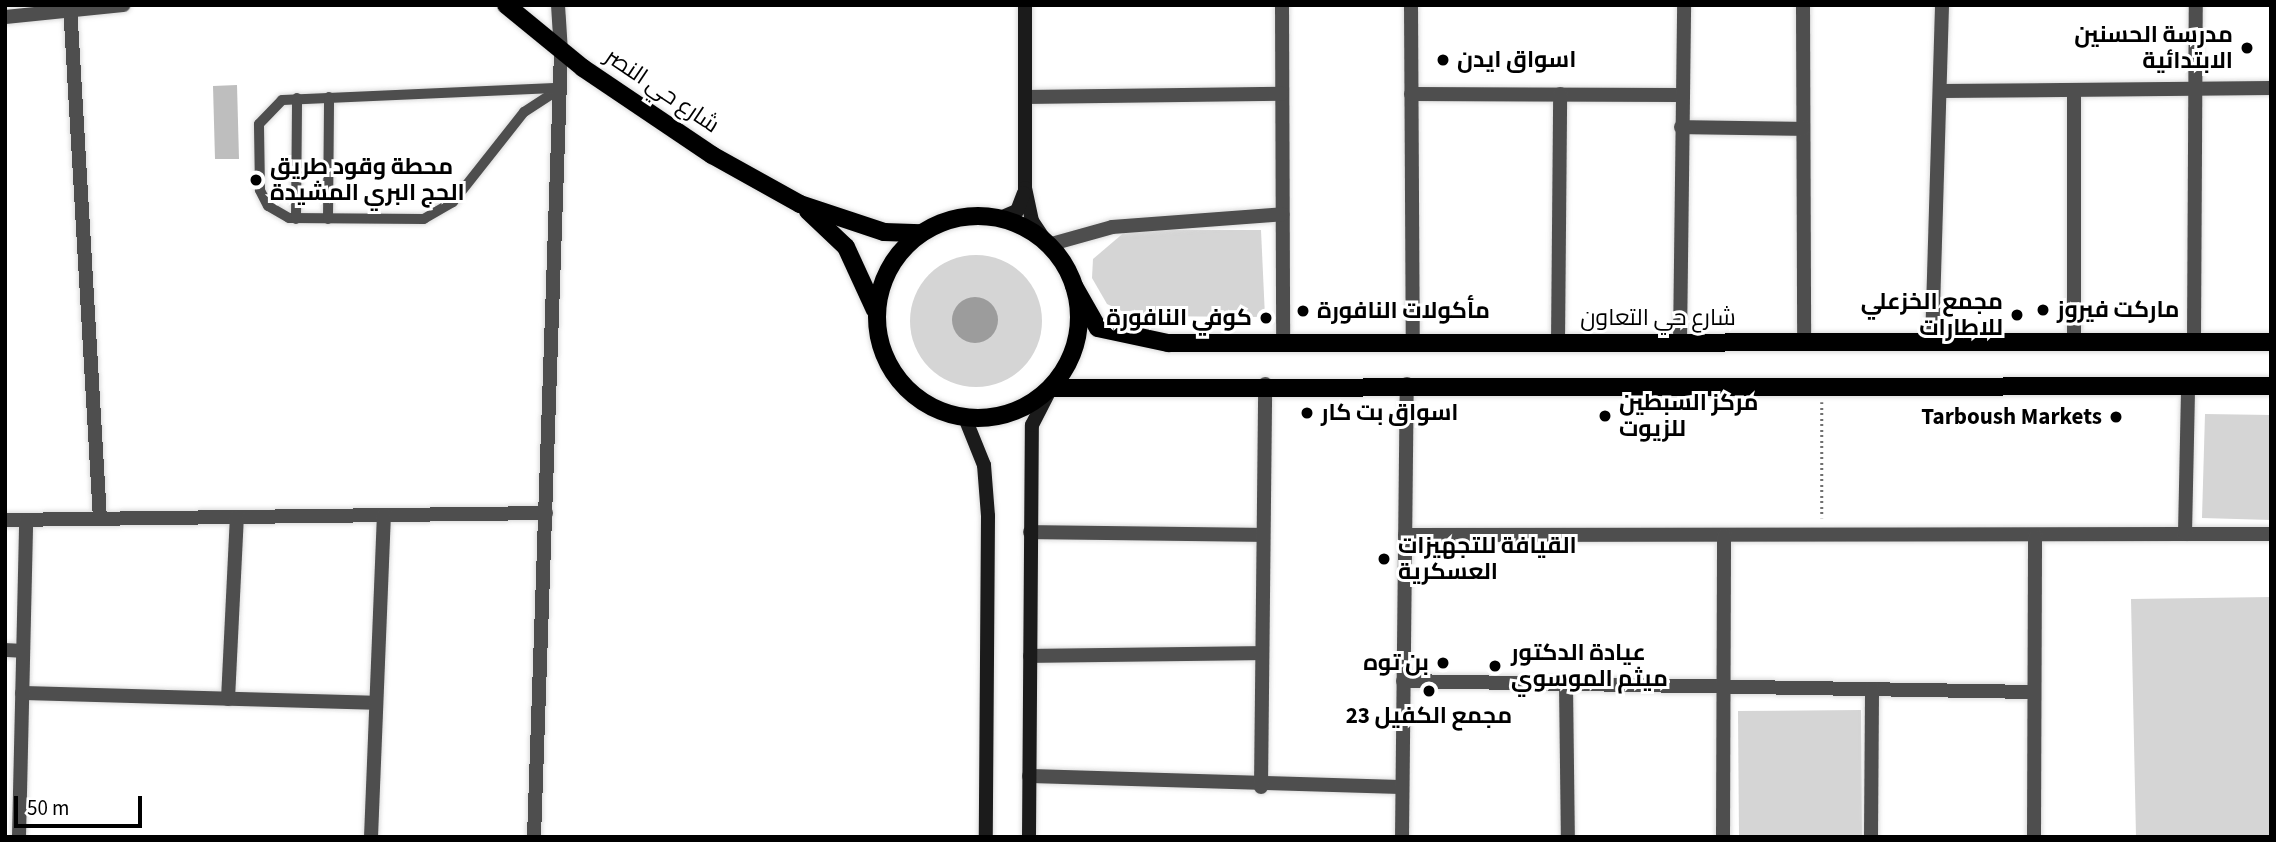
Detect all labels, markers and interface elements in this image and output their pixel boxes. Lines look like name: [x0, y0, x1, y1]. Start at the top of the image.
place label: مدرسة الحسنين الابتدائية: [2074, 21, 2233, 75]
marker: مدرسة الحسنين الابتدائية: [2239, 40, 2255, 56]
street label: شارع حي النصر: [600, 43, 724, 139]
place label: اسواق ايدن: [1457, 46, 1576, 74]
marker: اسواق ايدن: [1435, 52, 1451, 68]
place label: محطة وقود طريق الحج البري المشيدة: [270, 153, 465, 207]
marker: محطة وقود طريق الحج البري المشيدة: [248, 172, 264, 188]
place label: مجمع الخزعلي للاطارات: [1861, 288, 2003, 342]
place label: ماركت فيروز: [2057, 296, 2179, 324]
place label: مأكولات النافورة: [1317, 297, 1490, 325]
marker: ماركت فيروز: [2035, 302, 2051, 318]
marker: مأكولات النافورة: [1295, 303, 1311, 319]
place label: كوفي النافورة: [1106, 304, 1252, 332]
street label: شارع حي التعاون: [1580, 304, 1736, 332]
marker: مجمع الخزعلي للاطارات: [2009, 307, 2025, 323]
marker: كوفي النافورة: [1258, 310, 1274, 326]
place label: مركز السبطين للزيوت: [1619, 389, 1758, 443]
place label: اسواق بت كار: [1321, 399, 1459, 427]
place label: Tarboush Markets: [1921, 403, 2102, 431]
marker: اسواق بت كار: [1299, 405, 1315, 421]
marker: مركز السبطين للزيوت: [1597, 408, 1613, 424]
marker: Tarboush Markets: [2108, 409, 2124, 425]
place label: القيافة للتجهيزات العسكرية: [1398, 532, 1577, 586]
marker: القيافة للتجهيزات العسكرية: [1376, 551, 1392, 567]
place label: عيادة الدكتور ميثم الموسوي: [1511, 639, 1668, 693]
place label: بن توه: [1363, 649, 1429, 677]
marker: بن توه: [1435, 655, 1451, 671]
marker: عيادة الدكتور ميثم الموسوي: [1485, 656, 1505, 676]
marker: مجمع الكفيل 23: [1421, 683, 1437, 699]
place label: مجمع الكفيل 23: [1346, 702, 1512, 730]
scale bar: [18, 782, 145, 826]
text: 50 m: [27, 793, 69, 823]

